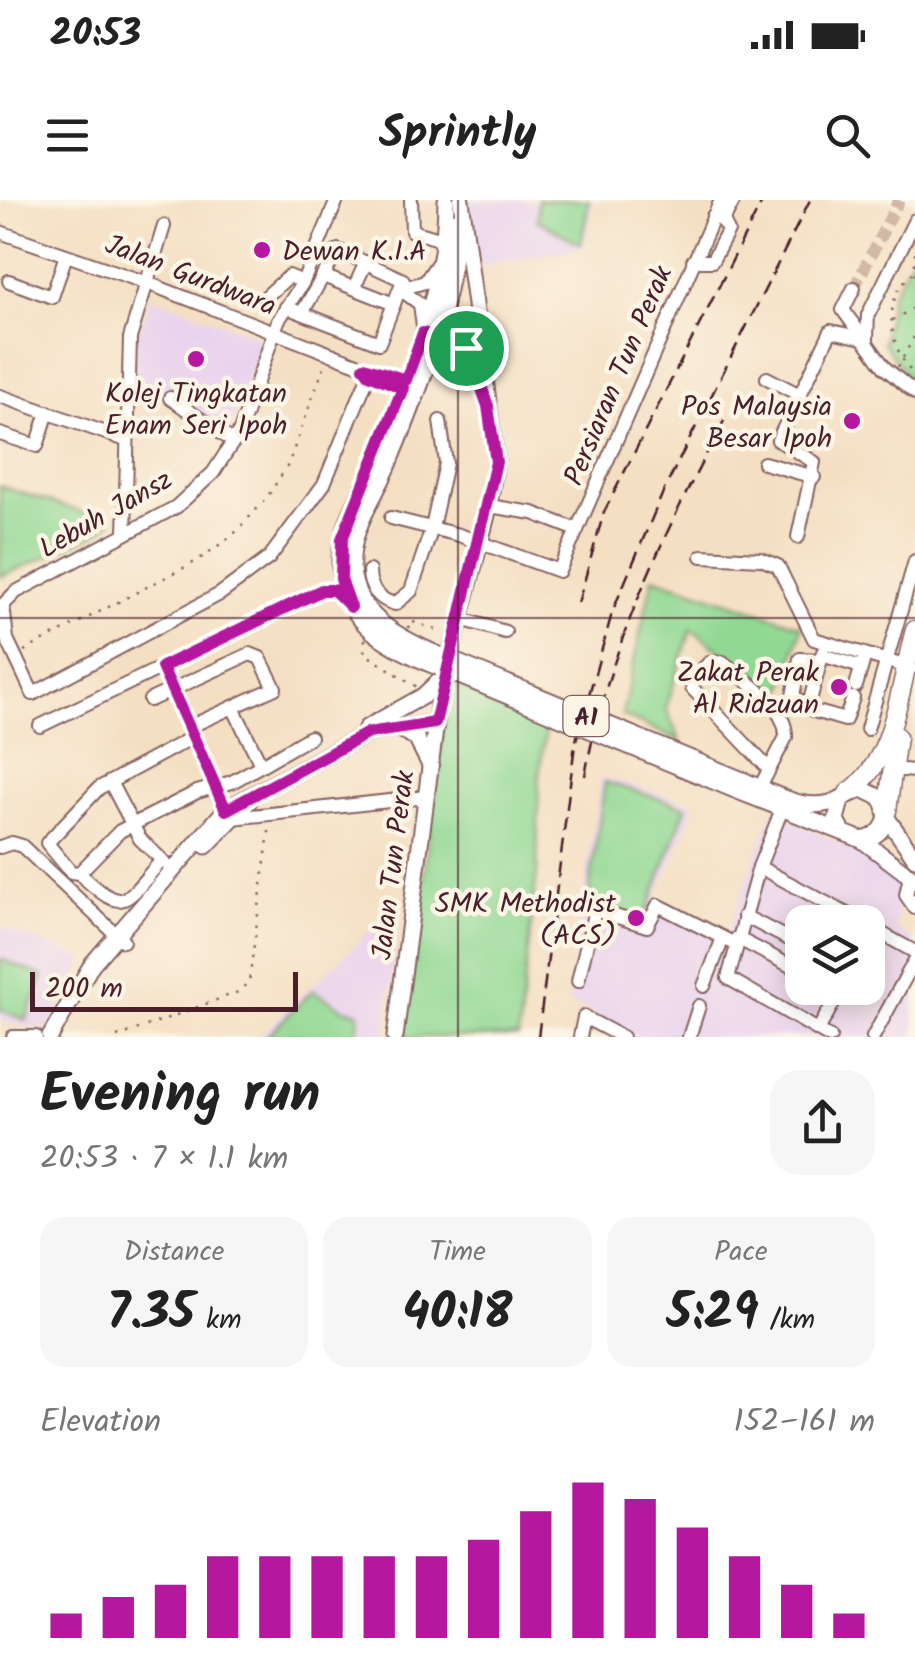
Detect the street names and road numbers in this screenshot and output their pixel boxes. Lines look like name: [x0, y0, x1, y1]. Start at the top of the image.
street label: Jalan Gurdwara: [98, 223, 282, 330]
street label: Persiaran Tun Perak: [553, 258, 686, 493]
street label: Lebuh Jansz: [31, 459, 181, 572]
road number: A1: [564, 696, 608, 736]
street label: Jalan Tun Perak: [361, 767, 429, 963]

